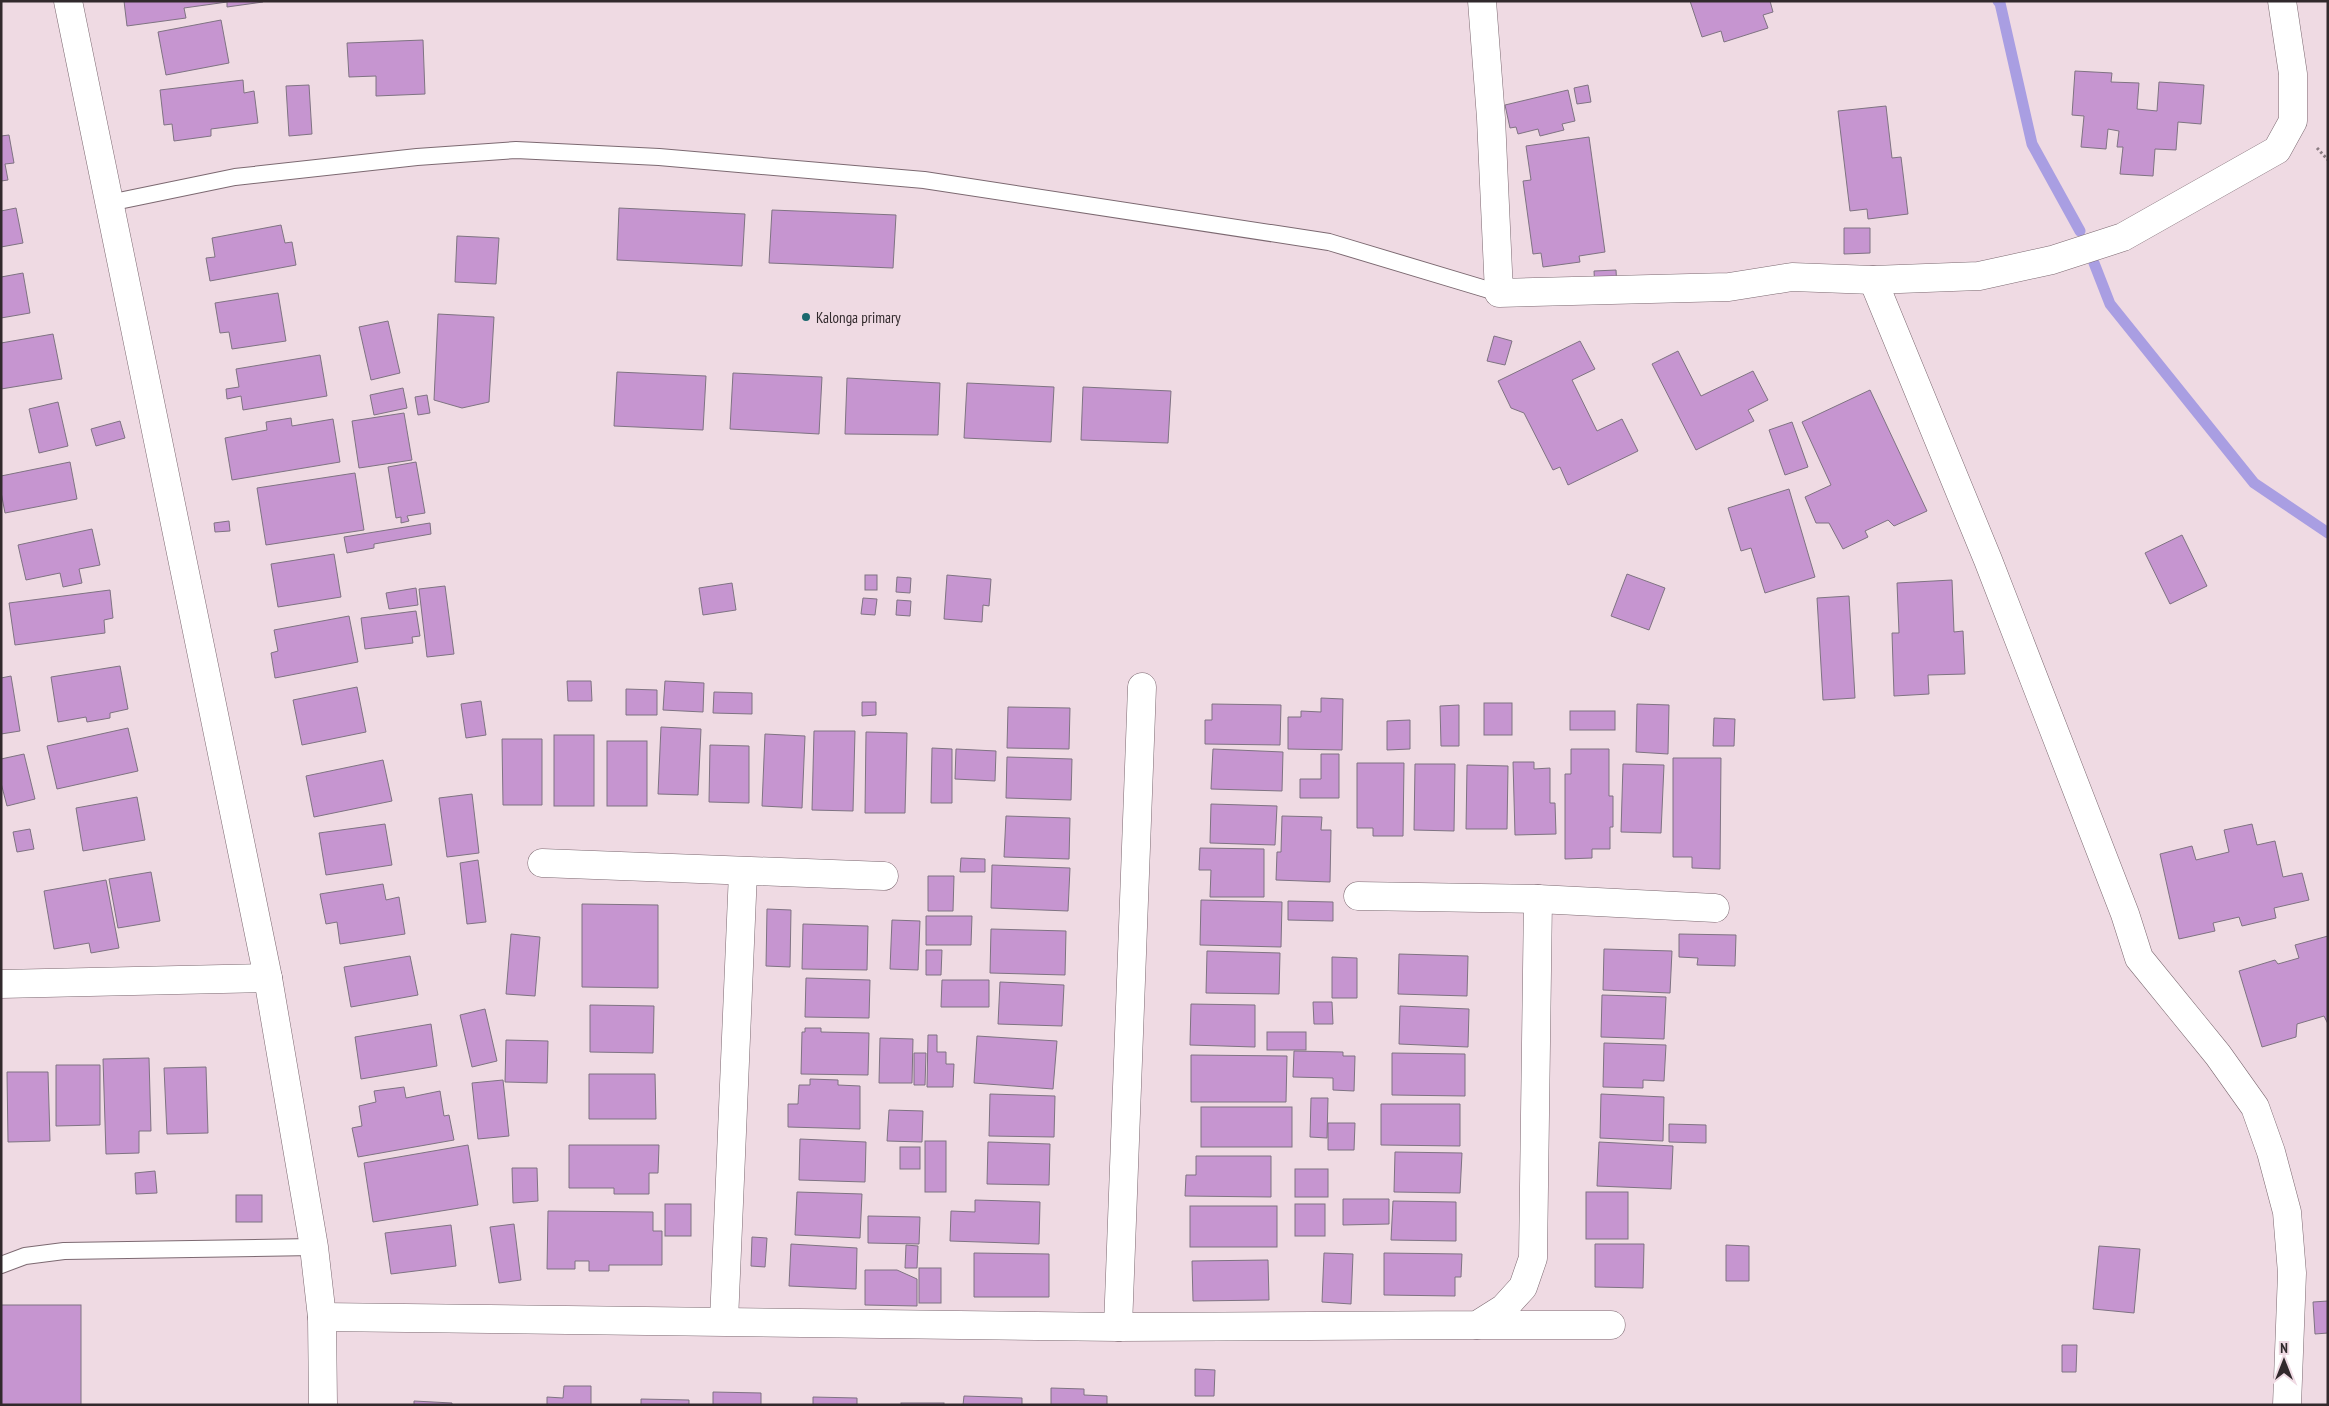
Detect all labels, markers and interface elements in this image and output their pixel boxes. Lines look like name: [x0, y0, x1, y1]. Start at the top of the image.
place label: Kalonga primary: [816, 308, 901, 327]
marker: Kalonga primary: [800, 311, 812, 323]
north arrow: [2259, 1336, 2309, 1386]
text: N: [2280, 1339, 2288, 1357]

